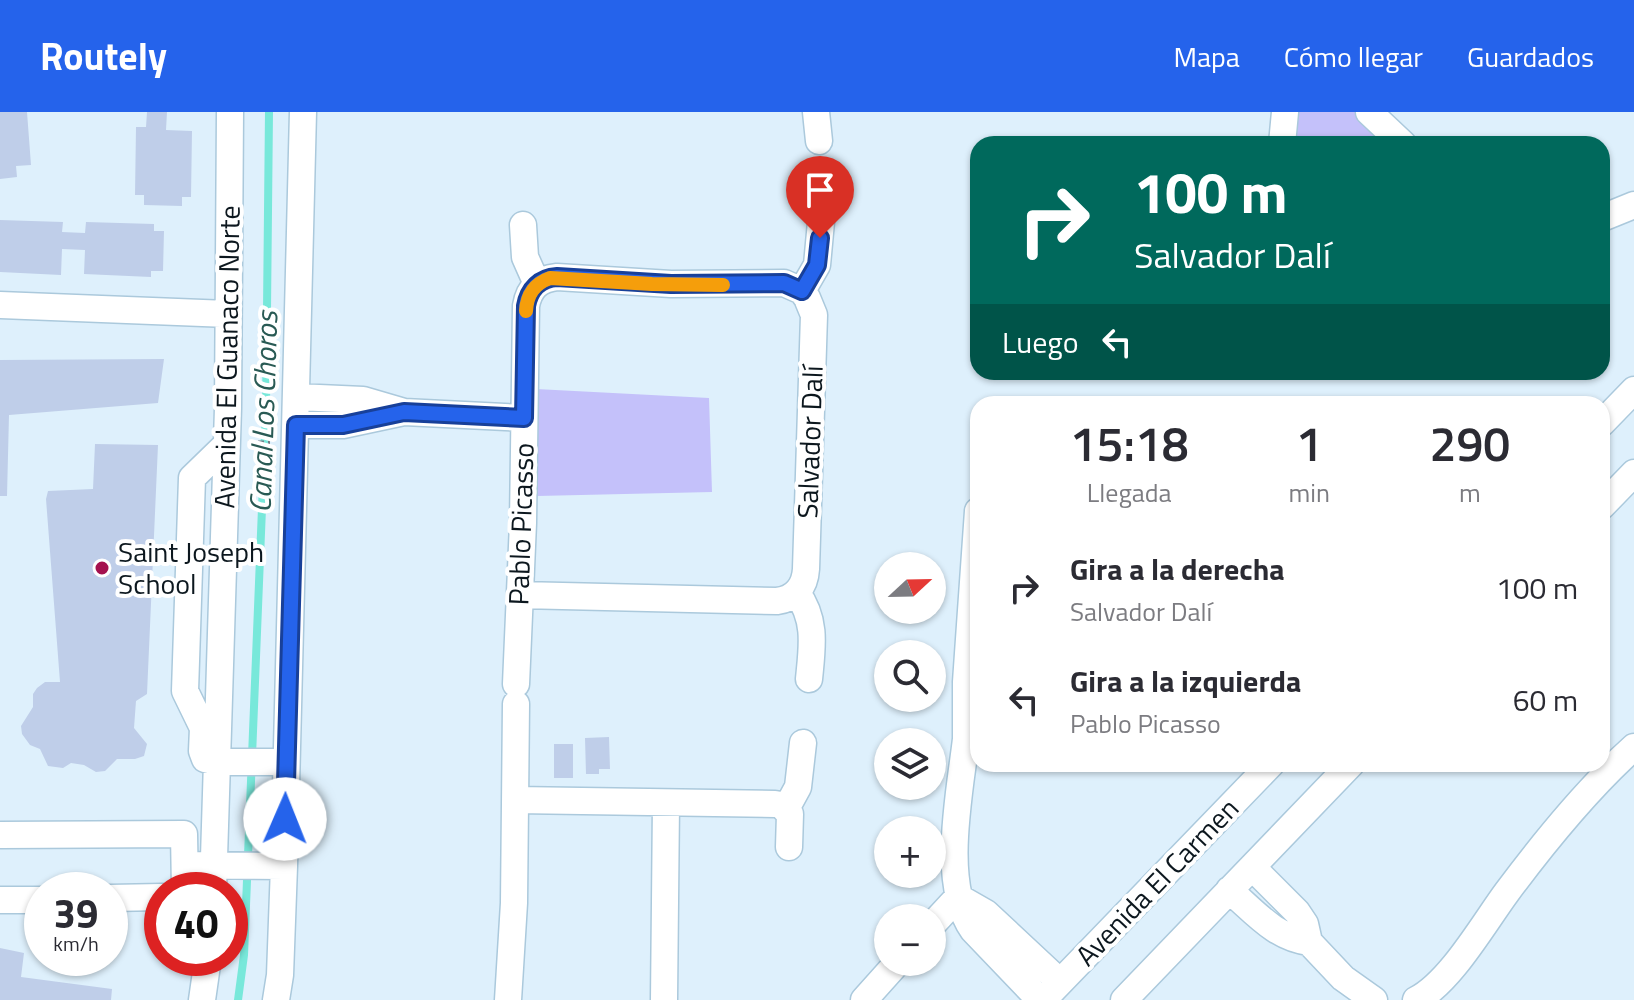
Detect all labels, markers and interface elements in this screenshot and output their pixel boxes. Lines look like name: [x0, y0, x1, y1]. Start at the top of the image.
text: Routely: [40, 27, 167, 85]
text: Mapa: [1173, 35, 1240, 78]
text: Cómo llegar: [1284, 35, 1423, 78]
text: Guardados: [1467, 35, 1594, 78]
text: 100 m: [1134, 150, 1287, 235]
pin: [786, 156, 854, 238]
icon: arrive: [798, 168, 842, 212]
icon: right: [1002, 168, 1106, 272]
street label: Avenida El Guanaco Norte: [202, 205, 251, 509]
text: Salvador Dalí: [1134, 227, 1331, 282]
water label: Canal Los Choros: [237, 308, 290, 513]
text: Luego: [1002, 319, 1079, 365]
icon: left: [1095, 320, 1139, 364]
street label: Salvador Dalí: [785, 363, 834, 519]
text: 15:18: [1070, 407, 1189, 480]
text: 1: [1296, 407, 1323, 480]
text: 290: [1430, 407, 1510, 480]
street label: Pablo Picasso: [496, 442, 545, 606]
text: Llegada: [1087, 473, 1172, 512]
text: min: [1288, 473, 1330, 512]
text: m: [1459, 473, 1481, 512]
place label: Saint Joseph School: [118, 530, 264, 605]
text: Gira a la derecha: [1070, 546, 1285, 592]
north arrow: [874, 552, 946, 624]
map controls: [874, 552, 946, 976]
marker: Saint Joseph School: [93, 559, 111, 577]
text: 100 m: [1496, 565, 1578, 611]
icon: right: [1002, 566, 1046, 610]
text: Salvador Dalí: [1070, 592, 1212, 631]
button: search: [874, 640, 946, 712]
text: Gira a la izquierda: [1070, 658, 1301, 704]
text: 60 m: [1513, 677, 1578, 723]
icon: left: [1002, 678, 1046, 722]
text: Pablo Picasso: [1070, 704, 1221, 743]
button: layers: [874, 728, 946, 800]
position arrow: [243, 777, 327, 861]
street label: Avenida El Carmen: [1065, 788, 1248, 975]
button: +: [874, 816, 946, 888]
speed limit sign: 40: [144, 872, 248, 976]
text: 39: [54, 883, 98, 944]
button: −: [874, 904, 946, 976]
text: km/h: [53, 928, 99, 959]

